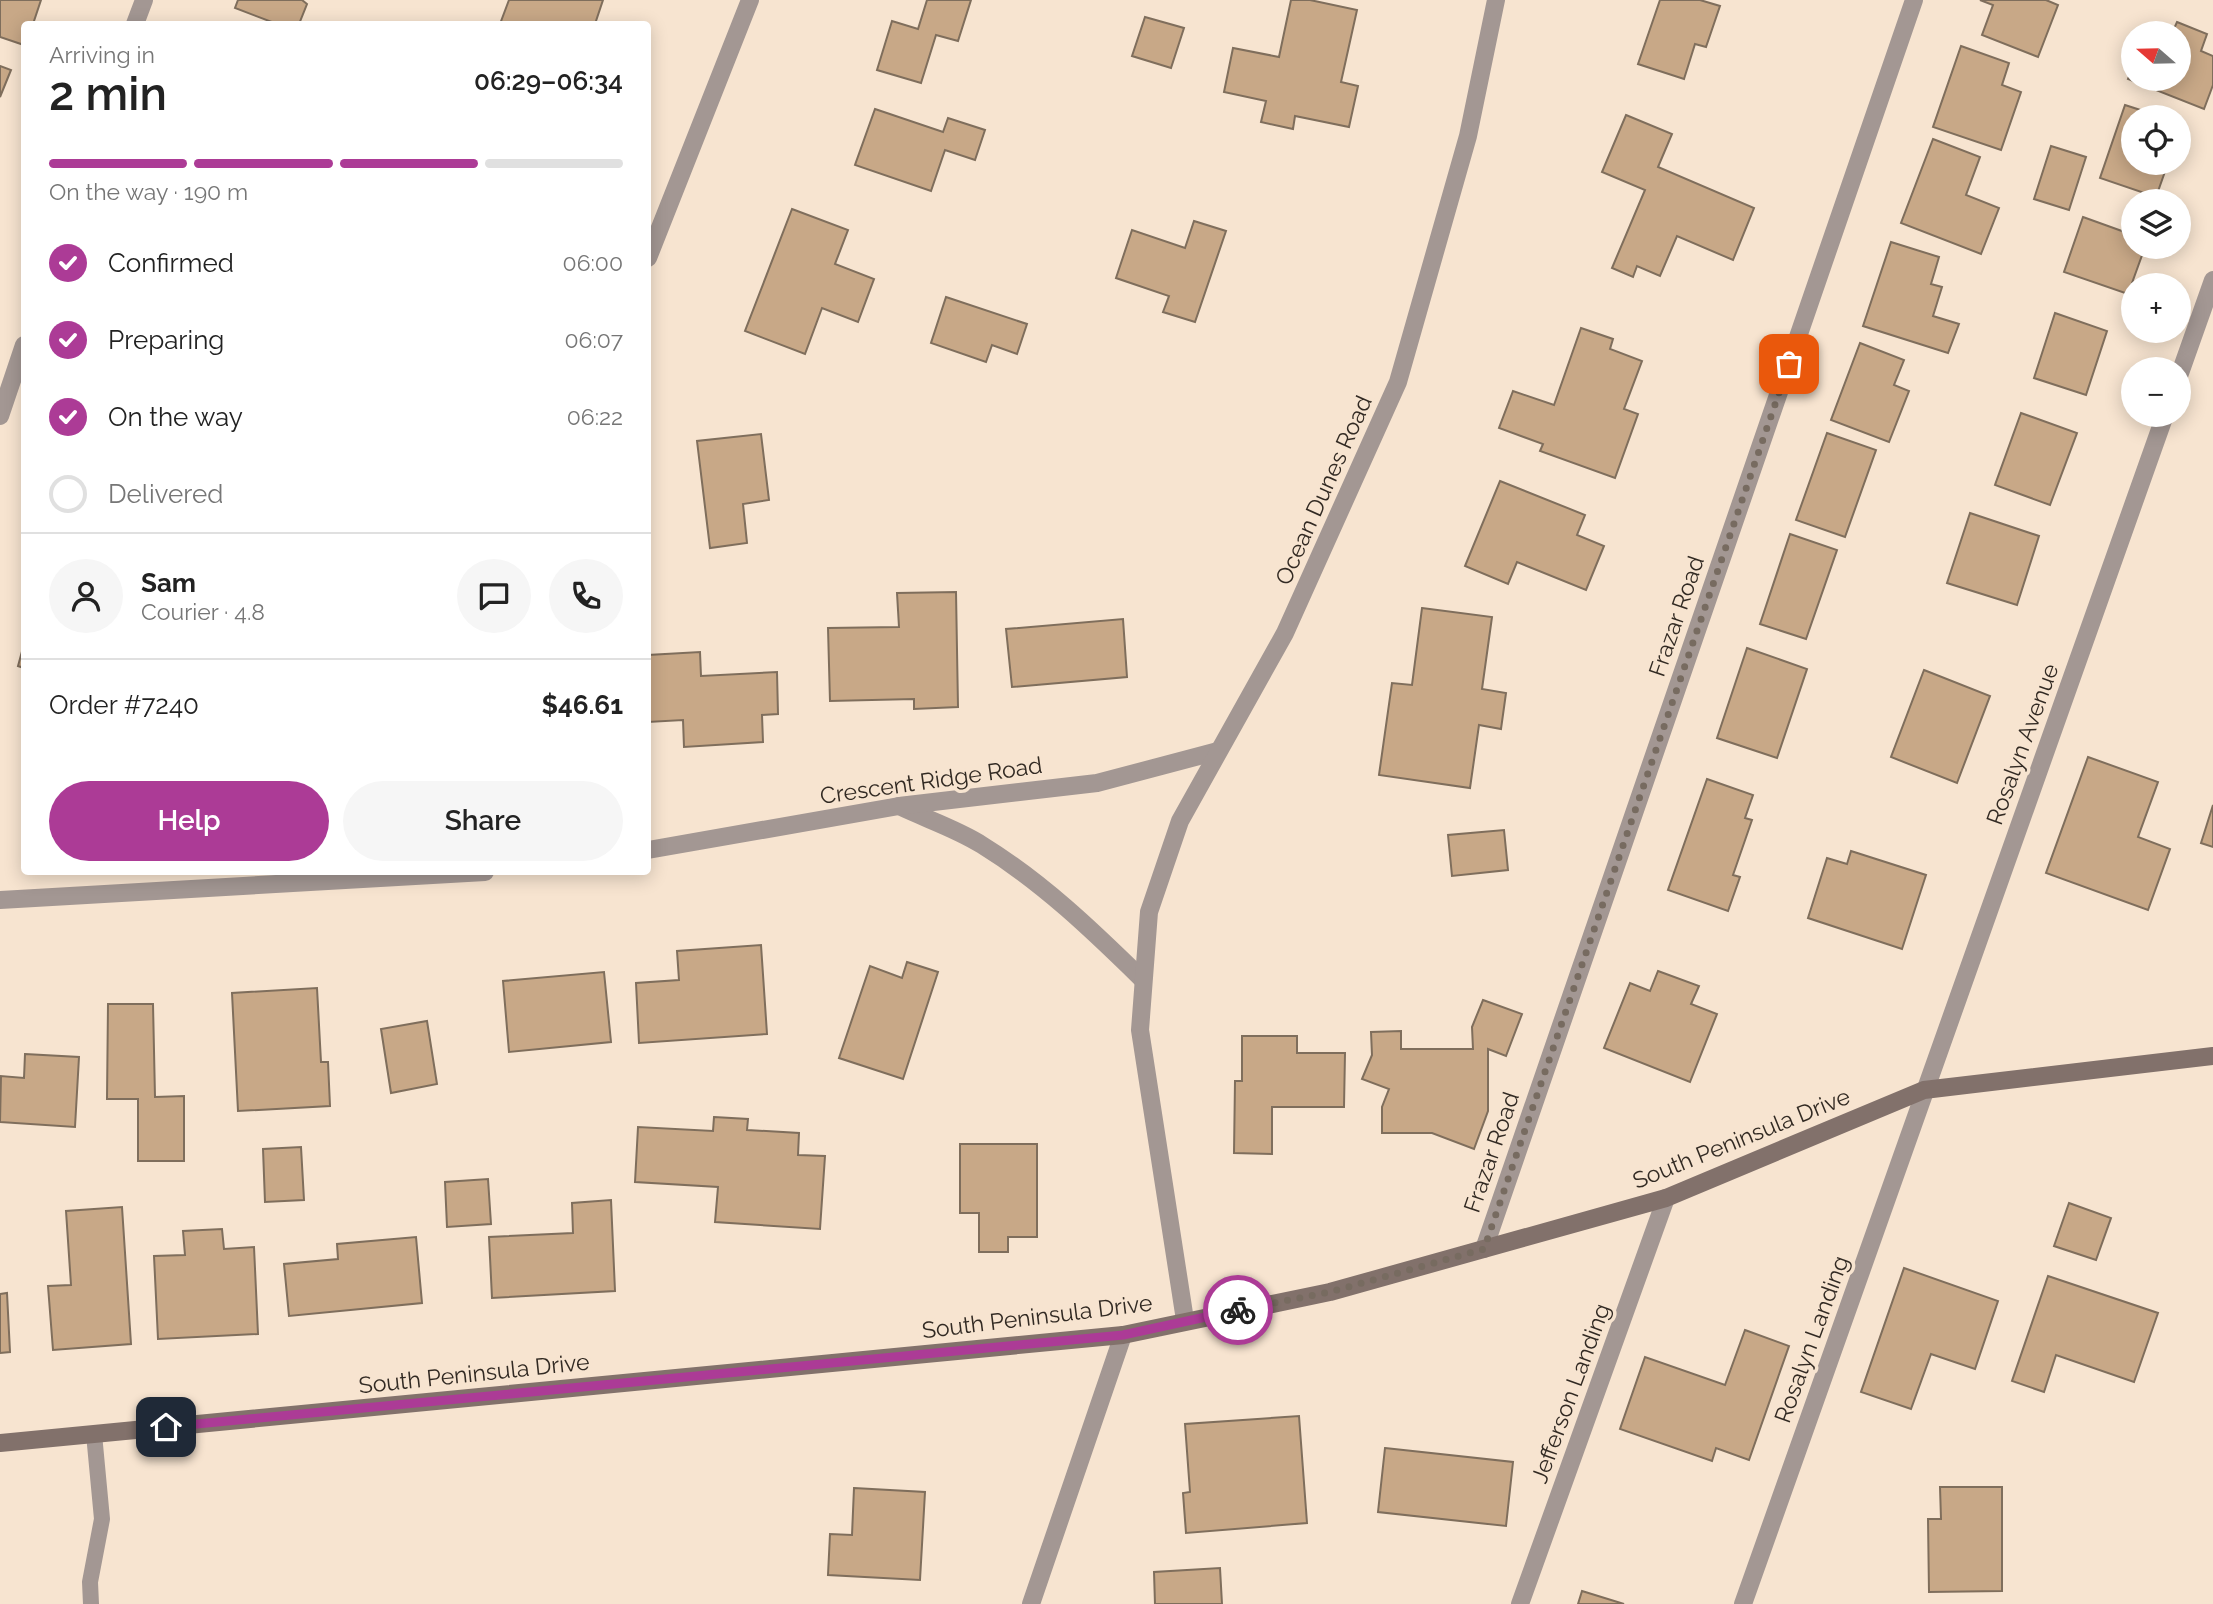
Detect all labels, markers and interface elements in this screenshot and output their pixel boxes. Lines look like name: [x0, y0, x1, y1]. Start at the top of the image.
north arrow: [2121, 21, 2191, 91]
map controls: [2121, 21, 2191, 427]
text: Arriving in: [49, 41, 155, 68]
text: 06:29–06:34: [474, 66, 623, 96]
text: 2 min: [49, 67, 167, 121]
button: locate: [2121, 105, 2191, 175]
text: On the way · 190 m: [49, 178, 248, 205]
button: layers: [2121, 189, 2191, 259]
icon: check: [49, 244, 87, 282]
text: Confirmed: [108, 248, 234, 278]
text: 06:00: [563, 249, 623, 276]
button: +: [2121, 273, 2191, 343]
icon: check: [49, 321, 87, 359]
text: Preparing: [108, 325, 224, 355]
text: 06:07: [565, 326, 623, 353]
pin: [1759, 334, 1819, 394]
icon: bag: [1770, 345, 1808, 383]
button: −: [2121, 357, 2191, 427]
street label: Ocean Dunes Road: [1269, 391, 1377, 589]
icon: check: [49, 398, 87, 436]
text: On the way: [108, 402, 243, 432]
text: 06:22: [567, 403, 623, 430]
text: Delivered: [108, 479, 223, 509]
street label: Frazar Road: [1643, 552, 1709, 680]
button: person: [49, 559, 123, 633]
button: chat: [457, 559, 531, 633]
button: phone: [549, 559, 623, 633]
text: Sam: [141, 568, 196, 598]
text: Courier · 4.8: [141, 598, 265, 625]
street label: Rosalyn Avenue: [1980, 660, 2064, 828]
text: Order #7240: [49, 690, 199, 720]
text: $46.61: [541, 690, 623, 720]
street label: Crescent Ridge Road: [818, 751, 1044, 809]
button: Help: [49, 781, 329, 861]
button: Share: [343, 781, 623, 861]
street label: South Peninsula Drive: [1628, 1082, 1854, 1194]
street label: Frazar Road: [1458, 1088, 1524, 1216]
street label: Rosalyn Landing: [1768, 1252, 1854, 1426]
courier: [1203, 1275, 1273, 1345]
street label: South Peninsula Drive: [920, 1288, 1154, 1344]
icon: bike: [1219, 1291, 1257, 1329]
street label: Jefferson Landing: [1525, 1299, 1615, 1487]
street label: South Peninsula Drive: [357, 1347, 591, 1399]
pin: [136, 1397, 196, 1457]
icon: home: [147, 1408, 185, 1446]

